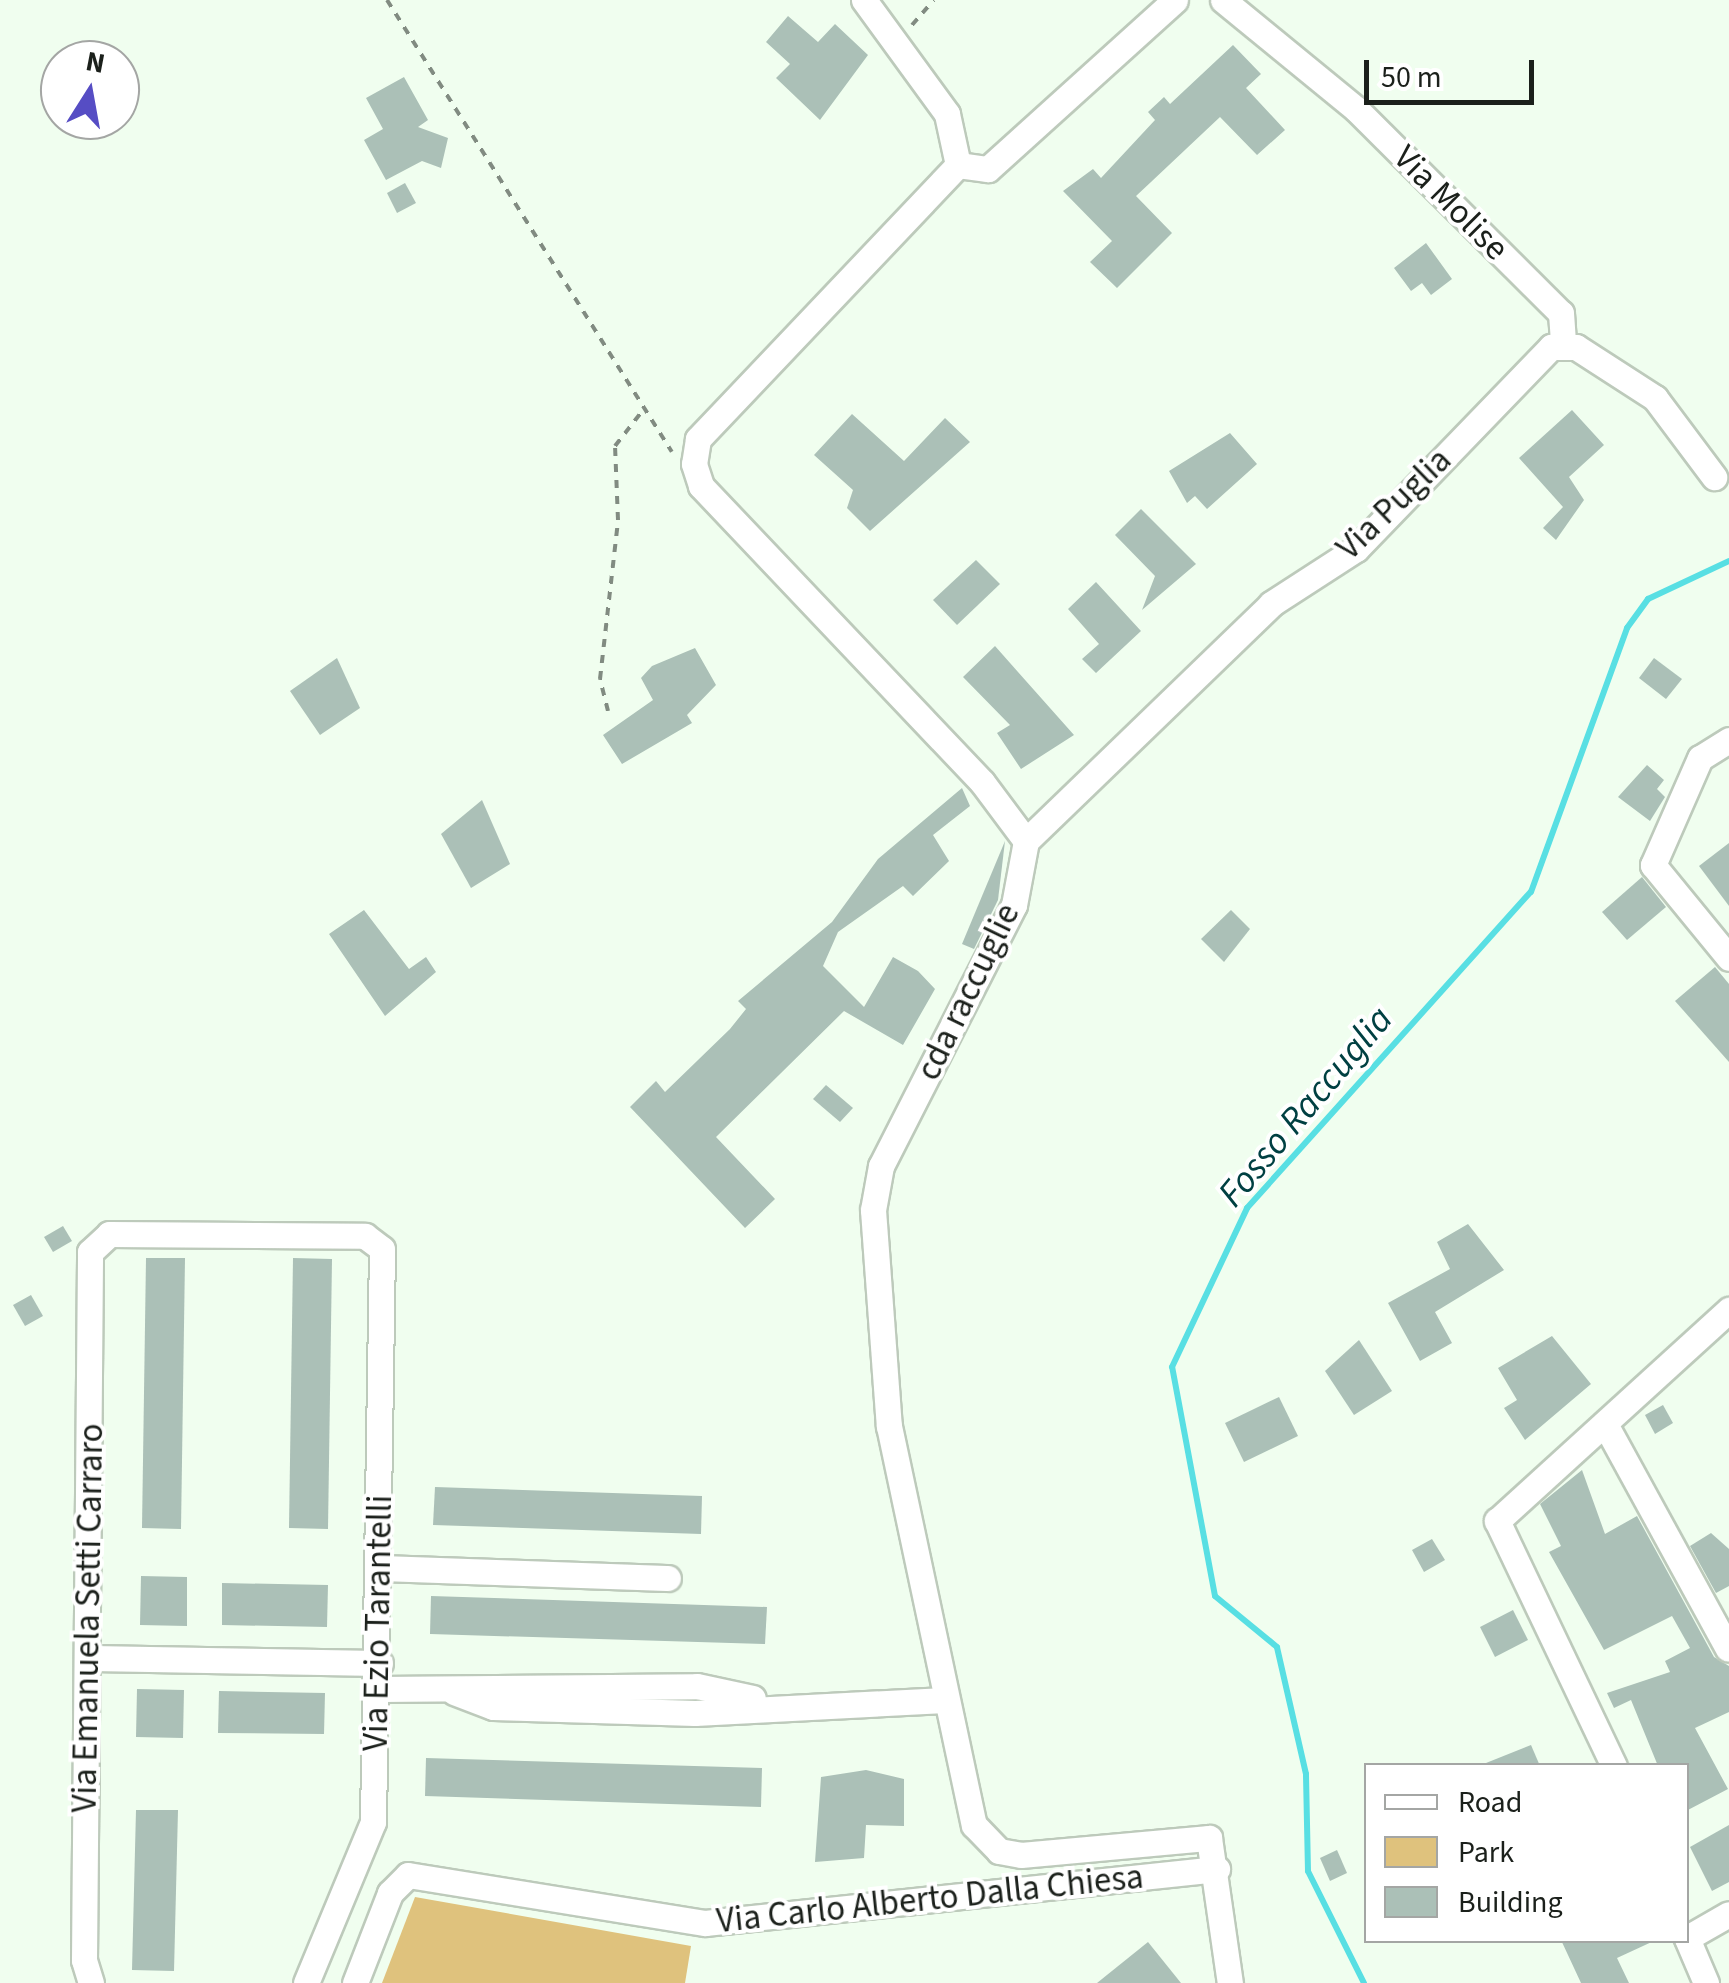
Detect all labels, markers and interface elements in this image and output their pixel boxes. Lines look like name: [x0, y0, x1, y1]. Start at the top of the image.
north arrow: [40, 40, 140, 140]
scale bar: [1369, 40, 1539, 102]
text: N: [82, 41, 108, 84]
text: 50 m: [1381, 56, 1442, 99]
street label: Via Molise: [1385, 137, 1517, 269]
street label: Via Puglia: [1328, 439, 1460, 569]
street label: cda raccuglie: [907, 897, 1029, 1087]
water label: Fosso Raccuglia: [1209, 998, 1403, 1216]
street label: Via Emanuela Setti Carraro: [64, 1423, 112, 1813]
street label: Via Ezio Tarantelli: [355, 1495, 401, 1751]
legend: [1364, 1763, 1689, 1943]
text: Road: [1458, 1781, 1522, 1824]
text: Park: [1458, 1831, 1514, 1874]
street label: Via Carlo Alberto Dalla Chiesa: [714, 1856, 1146, 1942]
text: Building: [1458, 1881, 1563, 1924]

